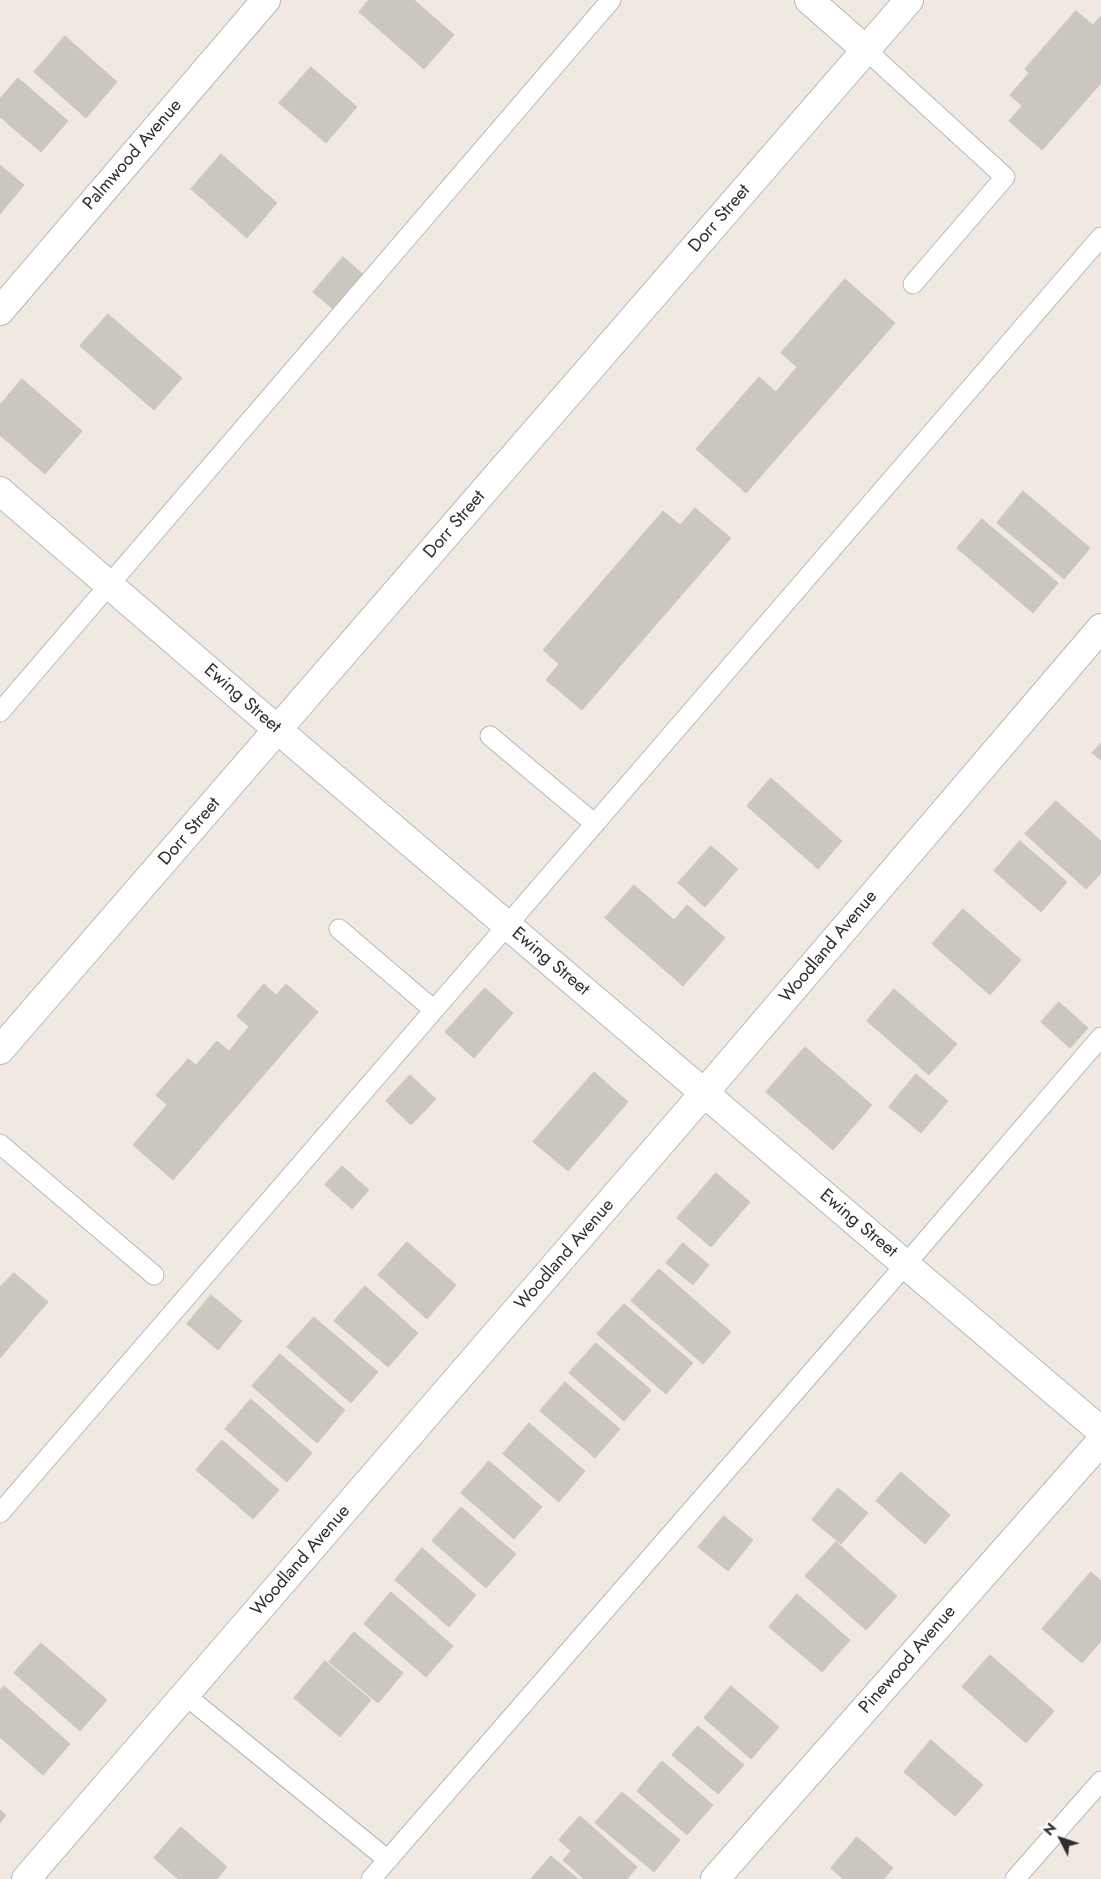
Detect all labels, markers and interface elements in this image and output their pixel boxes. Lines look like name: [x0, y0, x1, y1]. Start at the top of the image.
street label: Palmwood Avenue: [79, 95, 187, 215]
street label: Dorr Street: [685, 181, 755, 257]
street label: Dorr Street: [420, 487, 490, 563]
street label: Ewing Street: [199, 660, 285, 738]
street label: Dorr Street: [155, 794, 225, 870]
street label: Woodland Avenue: [776, 886, 882, 1008]
street label: Ewing Street: [507, 923, 593, 1001]
street label: Ewing Street: [815, 1185, 901, 1263]
street label: Woodland Avenue: [511, 1195, 619, 1315]
street label: Woodland Avenue: [247, 1501, 355, 1621]
street label: Pinewood Avenue: [855, 1601, 961, 1719]
north arrow: [1036, 1814, 1086, 1864]
text: N: [1038, 1818, 1061, 1840]

